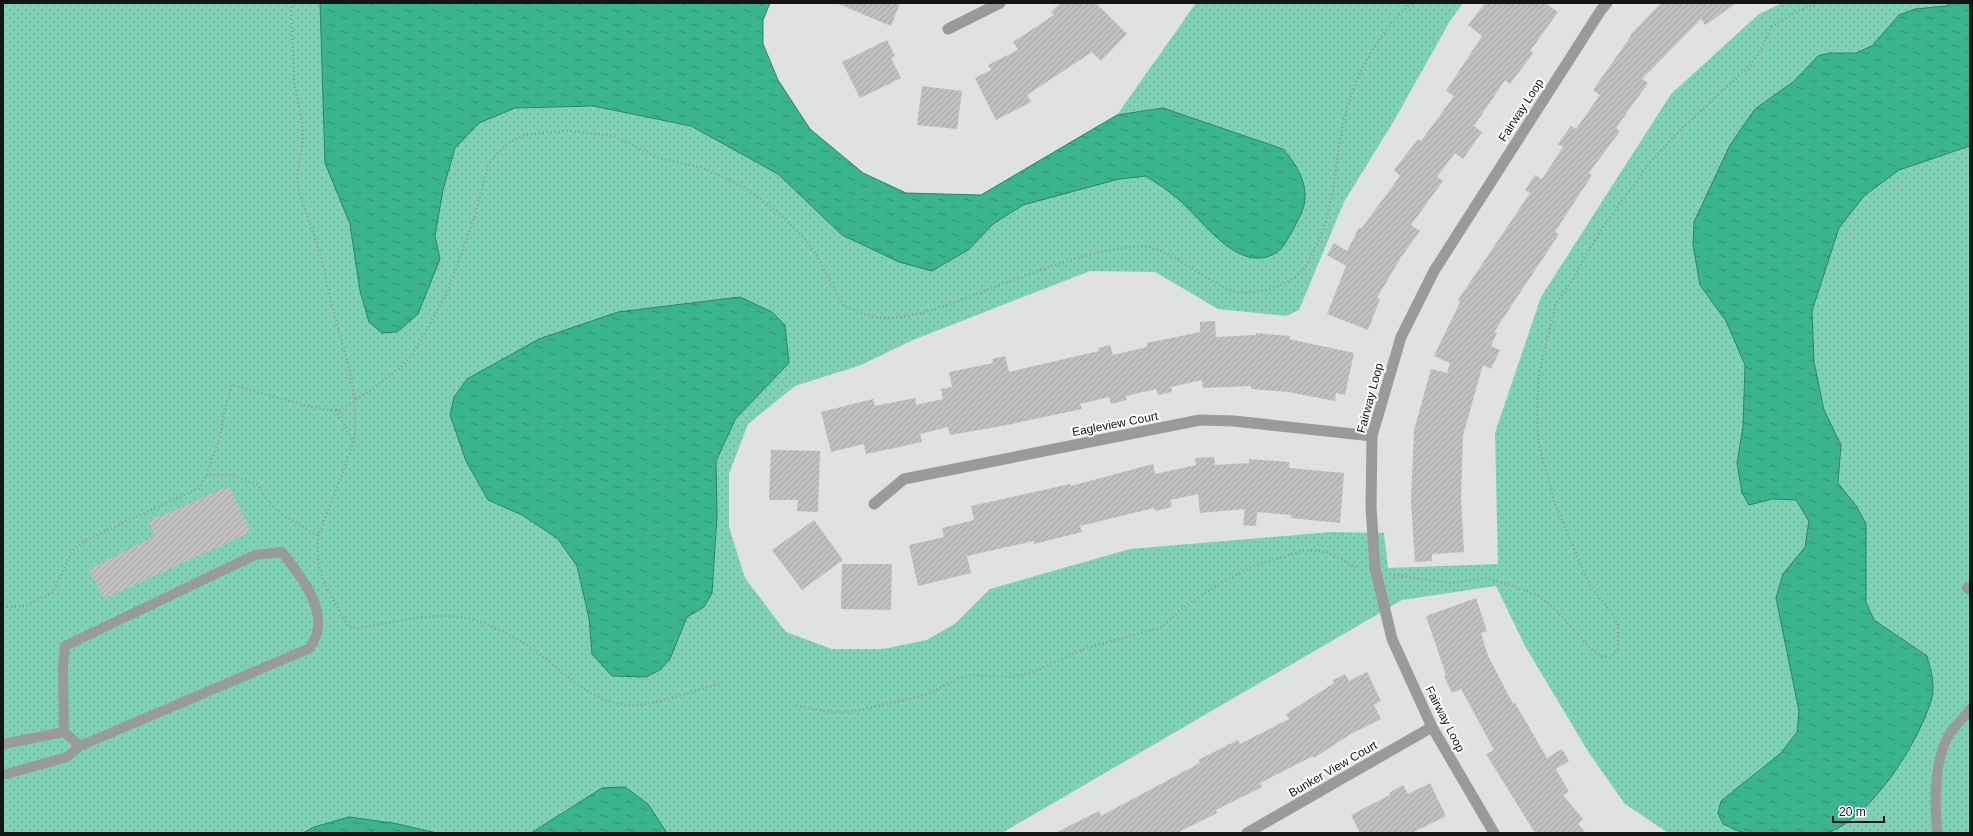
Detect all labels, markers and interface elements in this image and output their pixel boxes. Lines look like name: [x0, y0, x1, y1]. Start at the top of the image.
street label: Fairway Loop: [1496, 76, 1547, 144]
street label: Fairway Loop: [1354, 361, 1386, 435]
street label: Eagleview Court: [1071, 409, 1160, 439]
street label: Fairway Loop: [1422, 684, 1468, 755]
street label: Bunker View Court: [1286, 738, 1380, 800]
scale bar: [1833, 798, 1884, 824]
text: 20 m: [1839, 805, 1866, 819]

